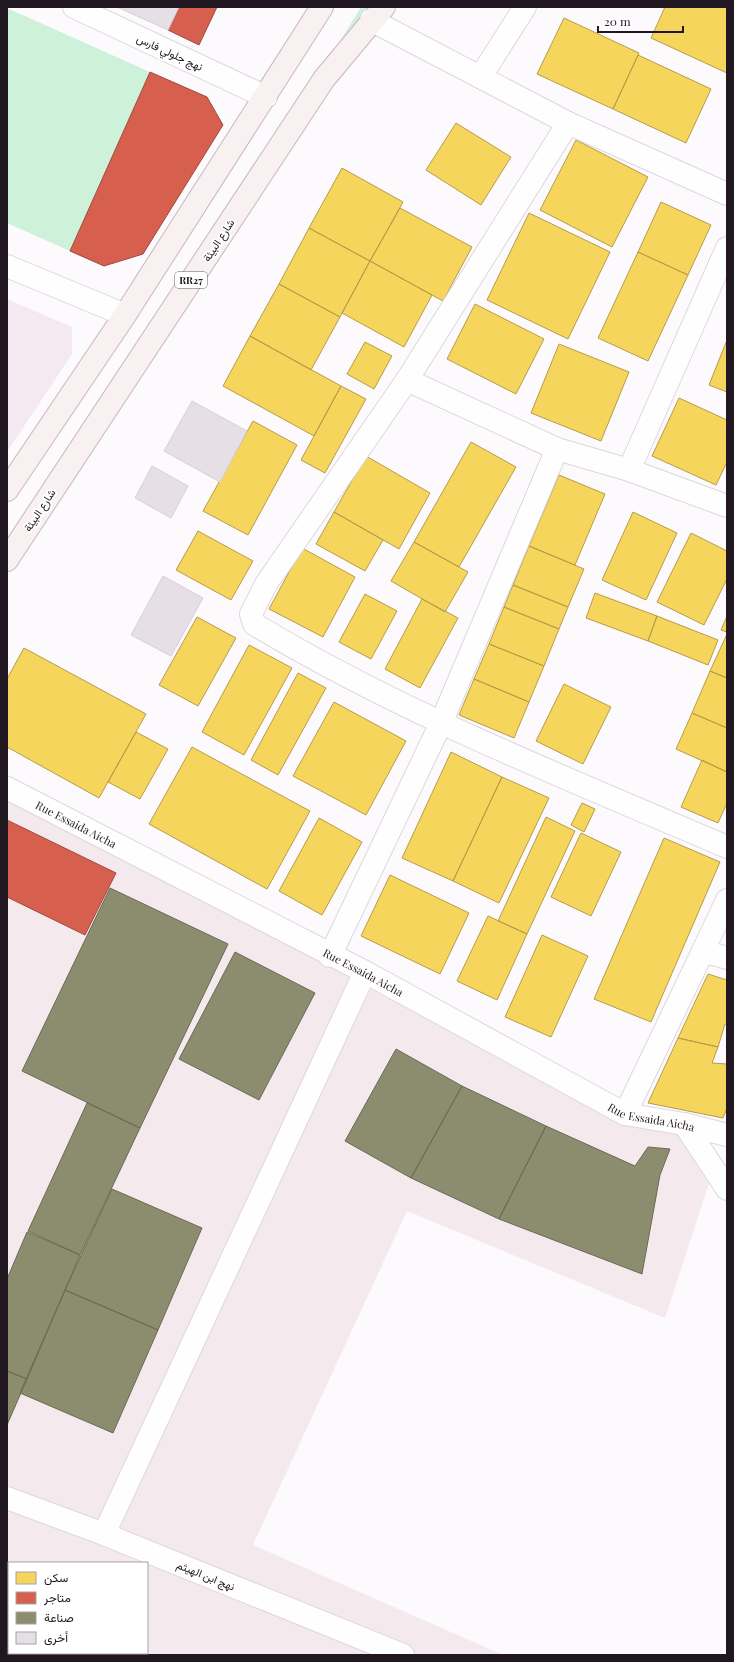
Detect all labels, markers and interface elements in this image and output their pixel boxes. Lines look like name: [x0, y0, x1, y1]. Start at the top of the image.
scale bar: [598, 8, 683, 34]
text: 20 m: [604, 13, 631, 29]
street label: نهج جلولي فارس: [133, 30, 206, 77]
street label: شارع البيئة: [199, 216, 238, 265]
road number: RR27: [175, 272, 207, 288]
street label: شارع البيئة: [20, 486, 59, 535]
street label: Rue Essaida Aicha: [33, 797, 120, 851]
street label: Rue Essaida Aicha: [321, 944, 407, 999]
street label: Rue Essaida Aicha: [605, 1099, 697, 1134]
street label: نهج ابن الهيثم: [174, 1557, 237, 1594]
legend: [8, 1562, 148, 1654]
text: سكن: [44, 1569, 68, 1586]
text: متاجر: [43, 1589, 71, 1606]
text: صناعة: [44, 1609, 74, 1625]
text: أخرى: [44, 1629, 68, 1646]

